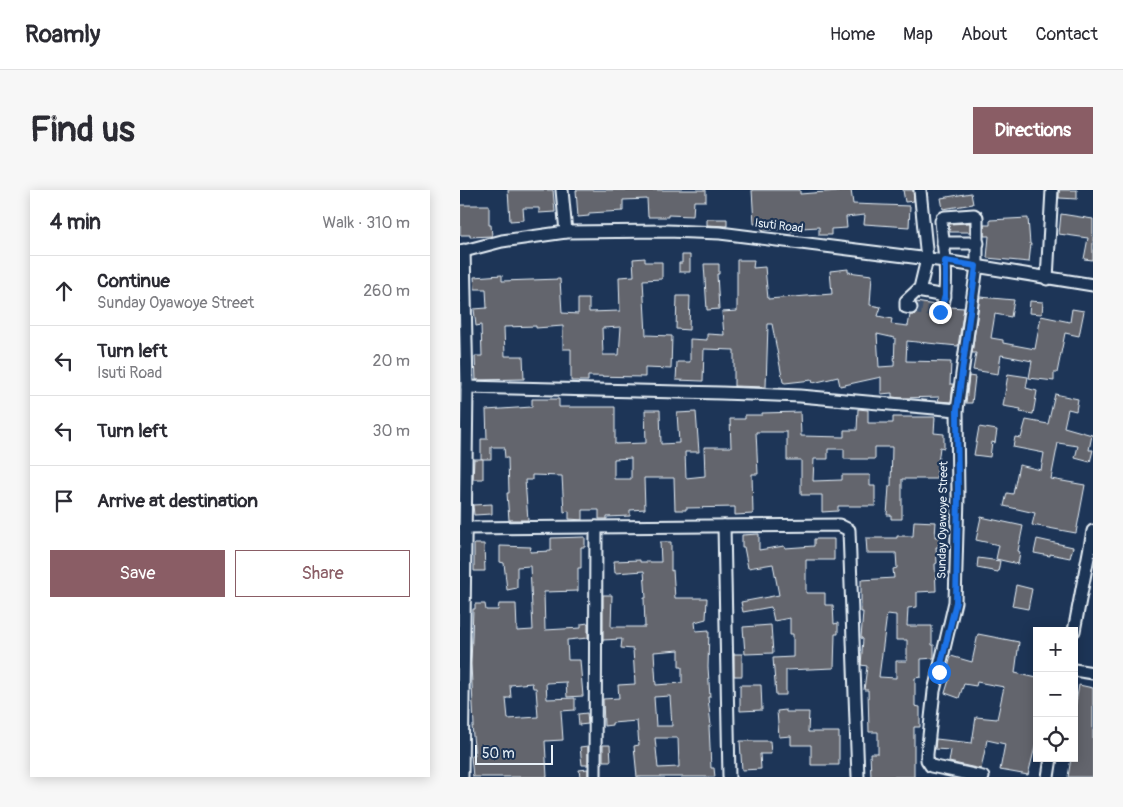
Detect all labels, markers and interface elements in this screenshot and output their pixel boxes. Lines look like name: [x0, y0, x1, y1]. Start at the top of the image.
text: Roamly: [25, 20, 100, 49]
text: Home: [830, 23, 875, 46]
text: Map: [903, 23, 933, 46]
text: About: [961, 23, 1007, 46]
text: Contact: [1035, 23, 1098, 46]
button: Directions: [973, 107, 1093, 154]
text: Find us: [30, 108, 135, 152]
text: 4 min: [50, 209, 101, 236]
text: Walk · 310 m: [323, 213, 410, 233]
street label: Isuti Road: [754, 216, 804, 236]
text: Continue: [97, 269, 170, 293]
icon: ahead: [50, 277, 78, 305]
text: 260 m: [363, 281, 410, 301]
text: Sunday Oyawoye Street: [97, 293, 254, 313]
route end: [929, 301, 952, 324]
text: Turn left: [97, 339, 167, 363]
icon: left: [50, 347, 78, 375]
text: 20 m: [372, 351, 410, 371]
text: Isuti Road: [97, 363, 162, 383]
icon: left: [50, 417, 78, 445]
text: Turn left: [97, 419, 167, 443]
text: 30 m: [372, 421, 410, 441]
street label: Sunday Oyawoye Street: [934, 461, 952, 579]
icon: arrive: [50, 487, 78, 515]
text: Arrive at destination: [97, 489, 258, 513]
button: Save: [50, 550, 225, 597]
button: Share: [235, 550, 410, 597]
map controls: [1033, 627, 1078, 762]
button: +: [1033, 627, 1078, 672]
route start: [928, 661, 951, 684]
button: −: [1033, 672, 1078, 717]
button: locate: [1033, 717, 1078, 762]
scale bar: [475, 742, 552, 765]
text: 50 m: [482, 745, 515, 762]

